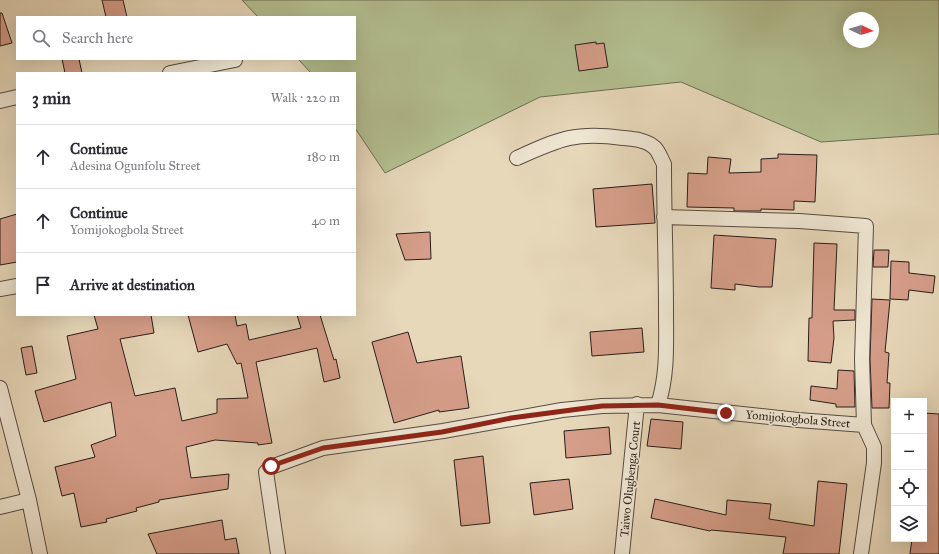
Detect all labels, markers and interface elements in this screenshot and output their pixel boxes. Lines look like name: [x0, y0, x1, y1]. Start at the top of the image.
north arrow: [843, 12, 879, 48]
search box: [16, 16, 356, 60]
icon: search: [30, 27, 52, 49]
text: Search here: [62, 29, 133, 47]
text: 3 min: [32, 88, 71, 109]
text: Walk · 220 m: [271, 90, 340, 106]
text: Continue: [70, 140, 128, 158]
icon: ahead: [32, 146, 54, 168]
text: 180 m: [307, 149, 340, 165]
text: Adesina Ogunfolu Street: [70, 158, 201, 174]
text: Continue: [70, 204, 128, 222]
icon: ahead: [32, 210, 54, 232]
text: 40 m: [311, 213, 340, 229]
text: Yomijokogbola Street: [70, 222, 184, 238]
icon: arrive: [32, 274, 54, 296]
text: Arrive at destination: [70, 276, 195, 294]
map controls: [891, 398, 927, 542]
button: +: [891, 398, 927, 434]
route end: [717, 404, 735, 422]
street label: Yomijokogbola Street: [745, 407, 852, 432]
street label: Taiwo Olugbenga Court: [617, 420, 644, 538]
button: −: [891, 434, 927, 470]
route start: [262, 457, 280, 475]
button: locate: [891, 470, 927, 506]
button: layers: [891, 506, 927, 542]

